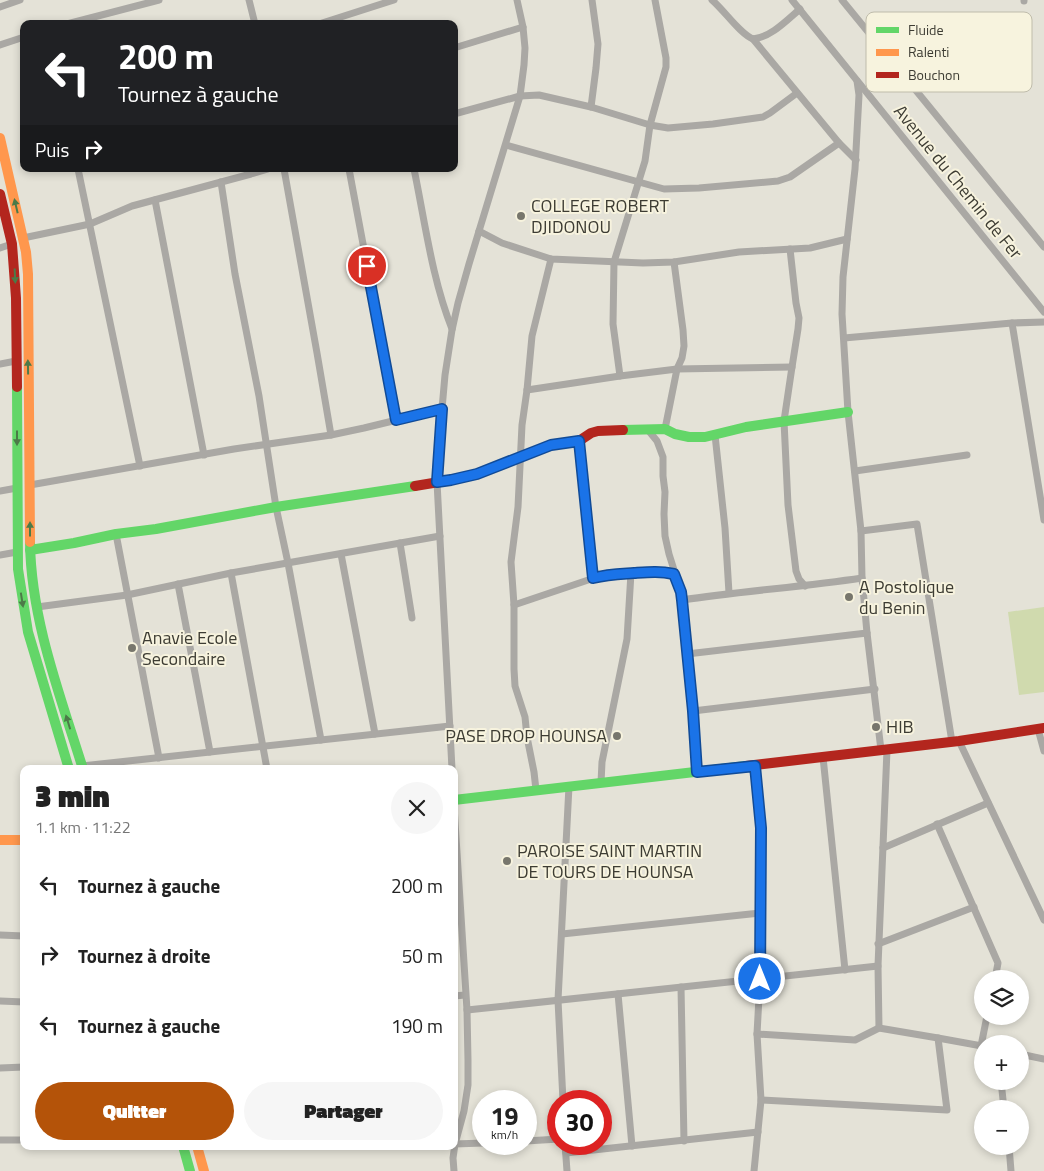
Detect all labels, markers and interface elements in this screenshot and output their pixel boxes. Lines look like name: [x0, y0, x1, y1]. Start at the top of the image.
legend: [866, 12, 1032, 92]
text: Fluide: [908, 19, 944, 40]
text: 200 m: [118, 29, 214, 83]
icon: left: [35, 40, 100, 105]
text: Ralenti: [908, 41, 949, 62]
text: Bouchon: [908, 64, 960, 85]
text: Tournez à gauche: [118, 77, 279, 111]
street label: Avenue du Chemin de Fer: [888, 99, 1029, 265]
text: Puis: [35, 135, 69, 164]
icon: right: [79, 135, 107, 163]
place label: COLLEGE ROBERT DJIDONOU: [531, 192, 669, 240]
one-way arrow: [12, 198, 20, 213]
marker: COLLEGE ROBERT DJIDONOU: [515, 210, 527, 222]
pin: [346, 245, 388, 287]
icon: arrive: [353, 252, 381, 280]
one-way arrow: [11, 268, 19, 284]
one-way arrow: [24, 359, 32, 375]
one-way arrow: [13, 431, 21, 447]
one-way arrow: [26, 521, 34, 537]
place label: A Postolique du Benin: [859, 573, 954, 621]
marker: A Postolique du Benin: [843, 591, 855, 603]
one-way arrow: [18, 593, 26, 609]
place label: Anavie Ecole Secondaire: [142, 624, 237, 672]
marker: Anavie Ecole Secondaire: [126, 642, 138, 654]
place label: HIB: [886, 713, 914, 740]
one-way arrow: [64, 715, 72, 730]
marker: HIB: [870, 721, 882, 733]
place label: PASE DROP HOUNSA: [445, 722, 607, 749]
marker: PASE DROP HOUNSA: [611, 730, 623, 742]
text: 3 min: [35, 773, 110, 819]
button: close: [391, 782, 443, 834]
text: 1.1 km · 11:22: [35, 815, 131, 839]
place label: PAROISE SAINT MARTIN DE TOURS DE HOUNSA: [517, 837, 702, 885]
marker: PAROISE SAINT MARTIN DE TOURS DE HOUNSA: [501, 855, 513, 867]
icon: left: [35, 871, 63, 899]
text: Tournez à gauche: [78, 871, 220, 900]
text: 200 m: [391, 871, 443, 900]
icon: right: [35, 941, 63, 969]
text: Tournez à droite: [78, 941, 210, 970]
text: 50 m: [402, 941, 443, 970]
position arrow: [733, 952, 785, 1004]
map controls: [974, 970, 1029, 1155]
button: layers: [974, 970, 1029, 1025]
icon: left: [35, 1011, 63, 1039]
text: Tournez à gauche: [78, 1011, 220, 1040]
text: 190 m: [391, 1011, 443, 1040]
button: +: [974, 1035, 1029, 1090]
button: Quitter: [35, 1082, 234, 1140]
button: Partager: [244, 1082, 443, 1140]
speed limit sign: 30: [547, 1090, 612, 1155]
text: 19: [490, 1097, 519, 1135]
button: −: [974, 1100, 1029, 1155]
text: km/h: [491, 1125, 518, 1144]

